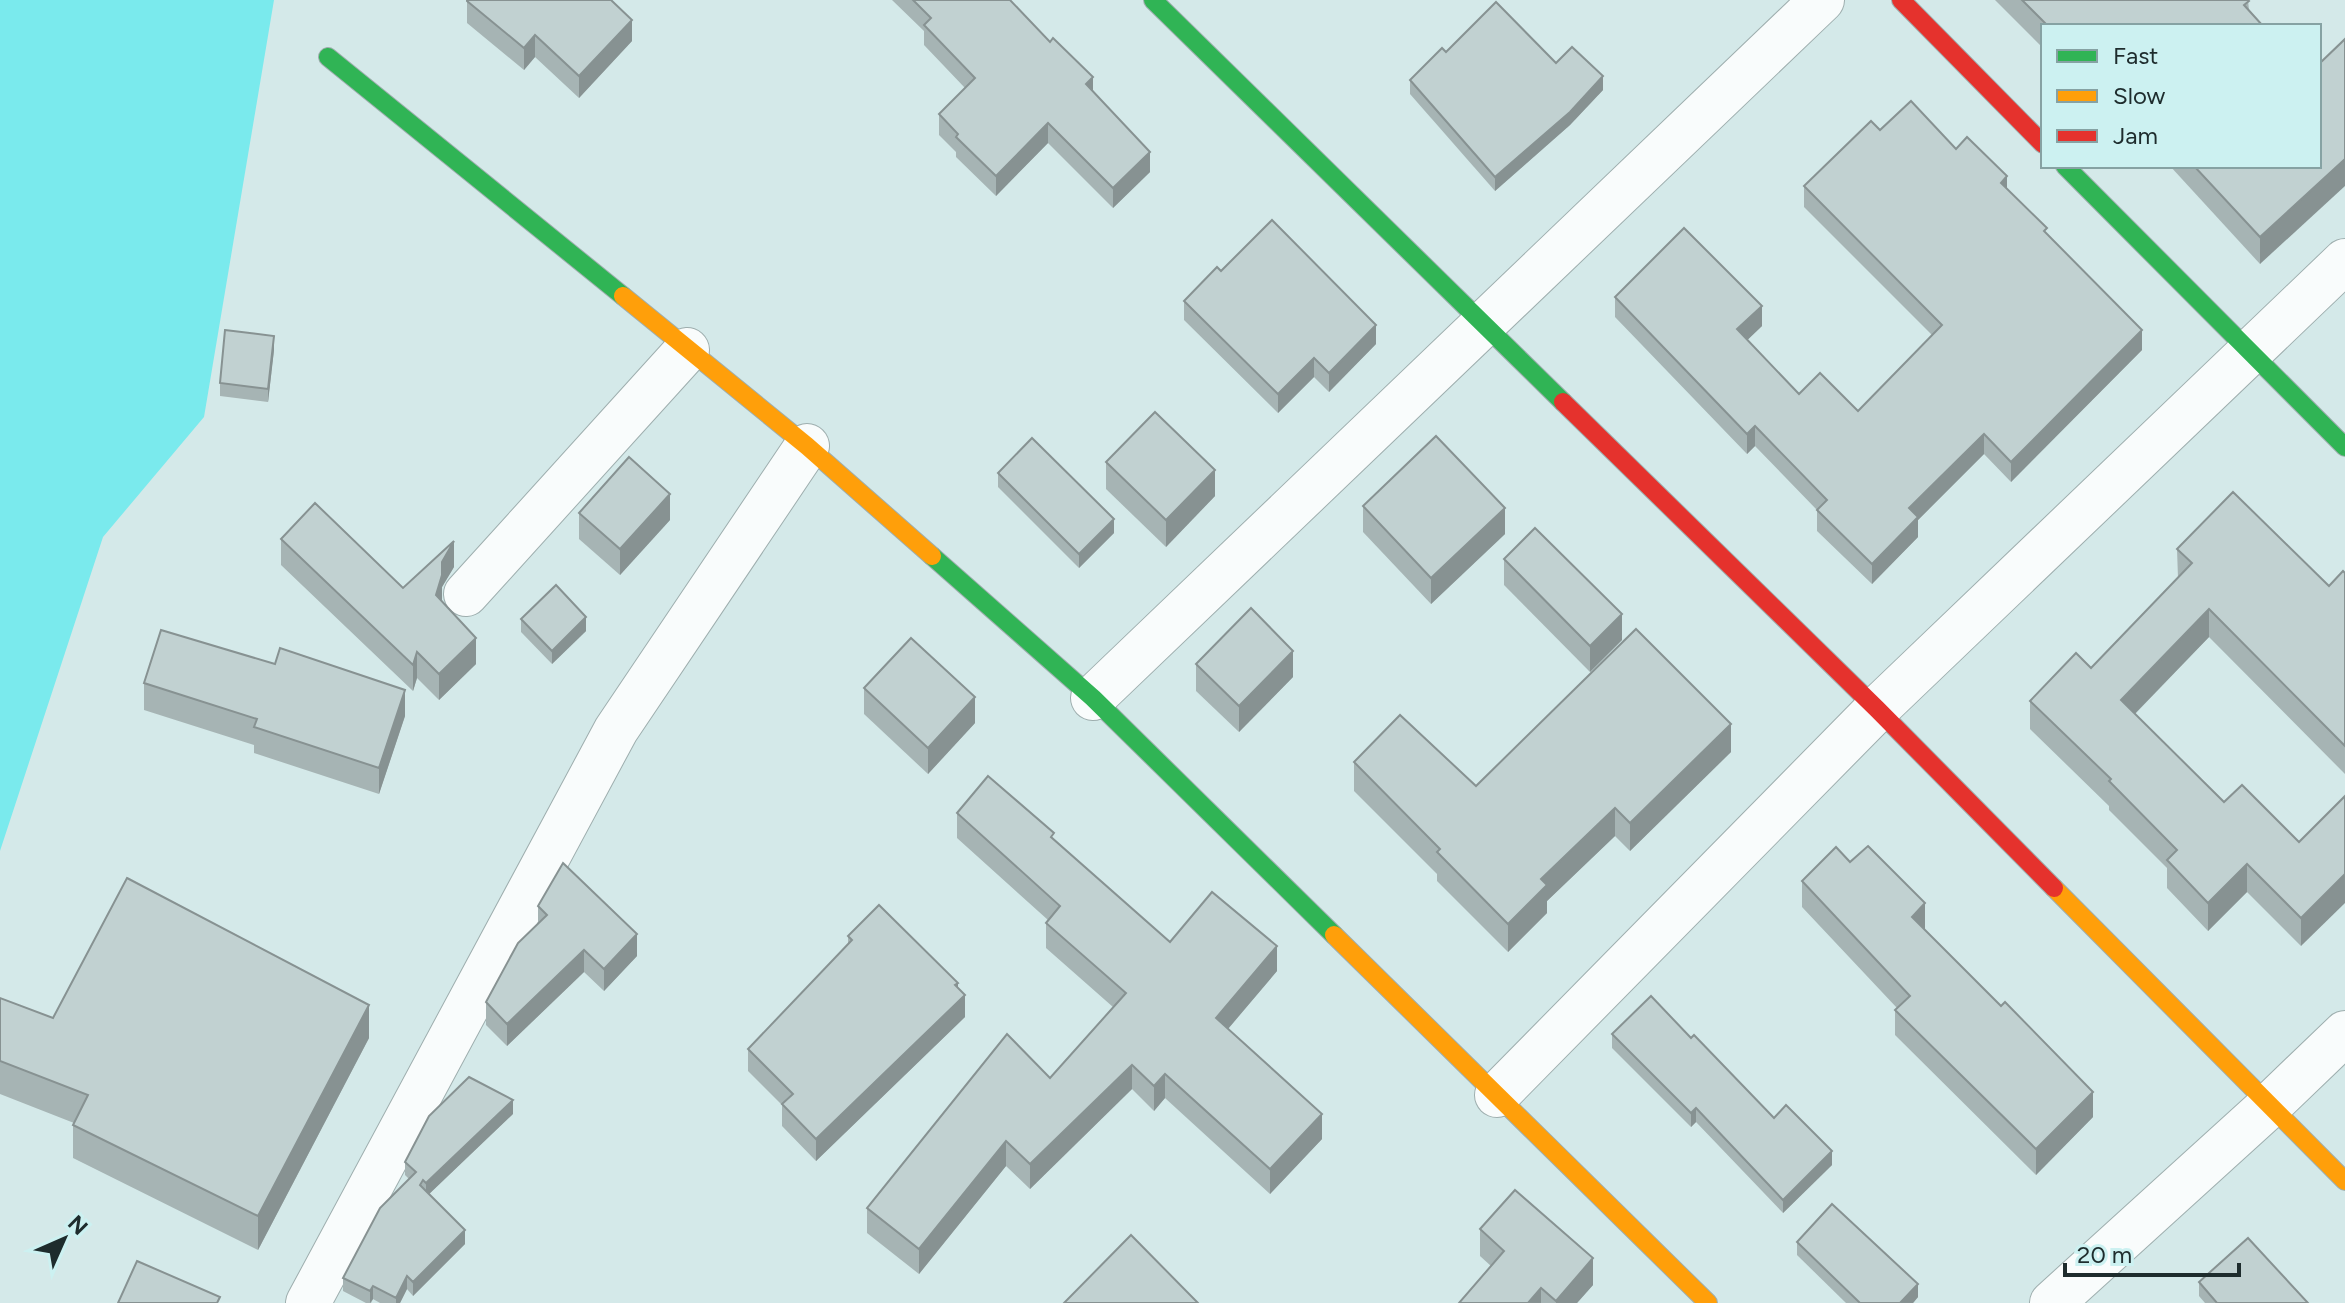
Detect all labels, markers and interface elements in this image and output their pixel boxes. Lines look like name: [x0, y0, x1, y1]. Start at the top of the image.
legend: [2041, 24, 2321, 168]
text: Fast: [2113, 41, 2158, 70]
text: Slow: [2113, 81, 2166, 110]
text: Jam: [2113, 121, 2158, 150]
north arrow: [24, 1199, 104, 1279]
text: N: [62, 1210, 93, 1241]
scale bar: [2065, 1227, 2239, 1277]
text: 20 m: [2077, 1240, 2132, 1269]

